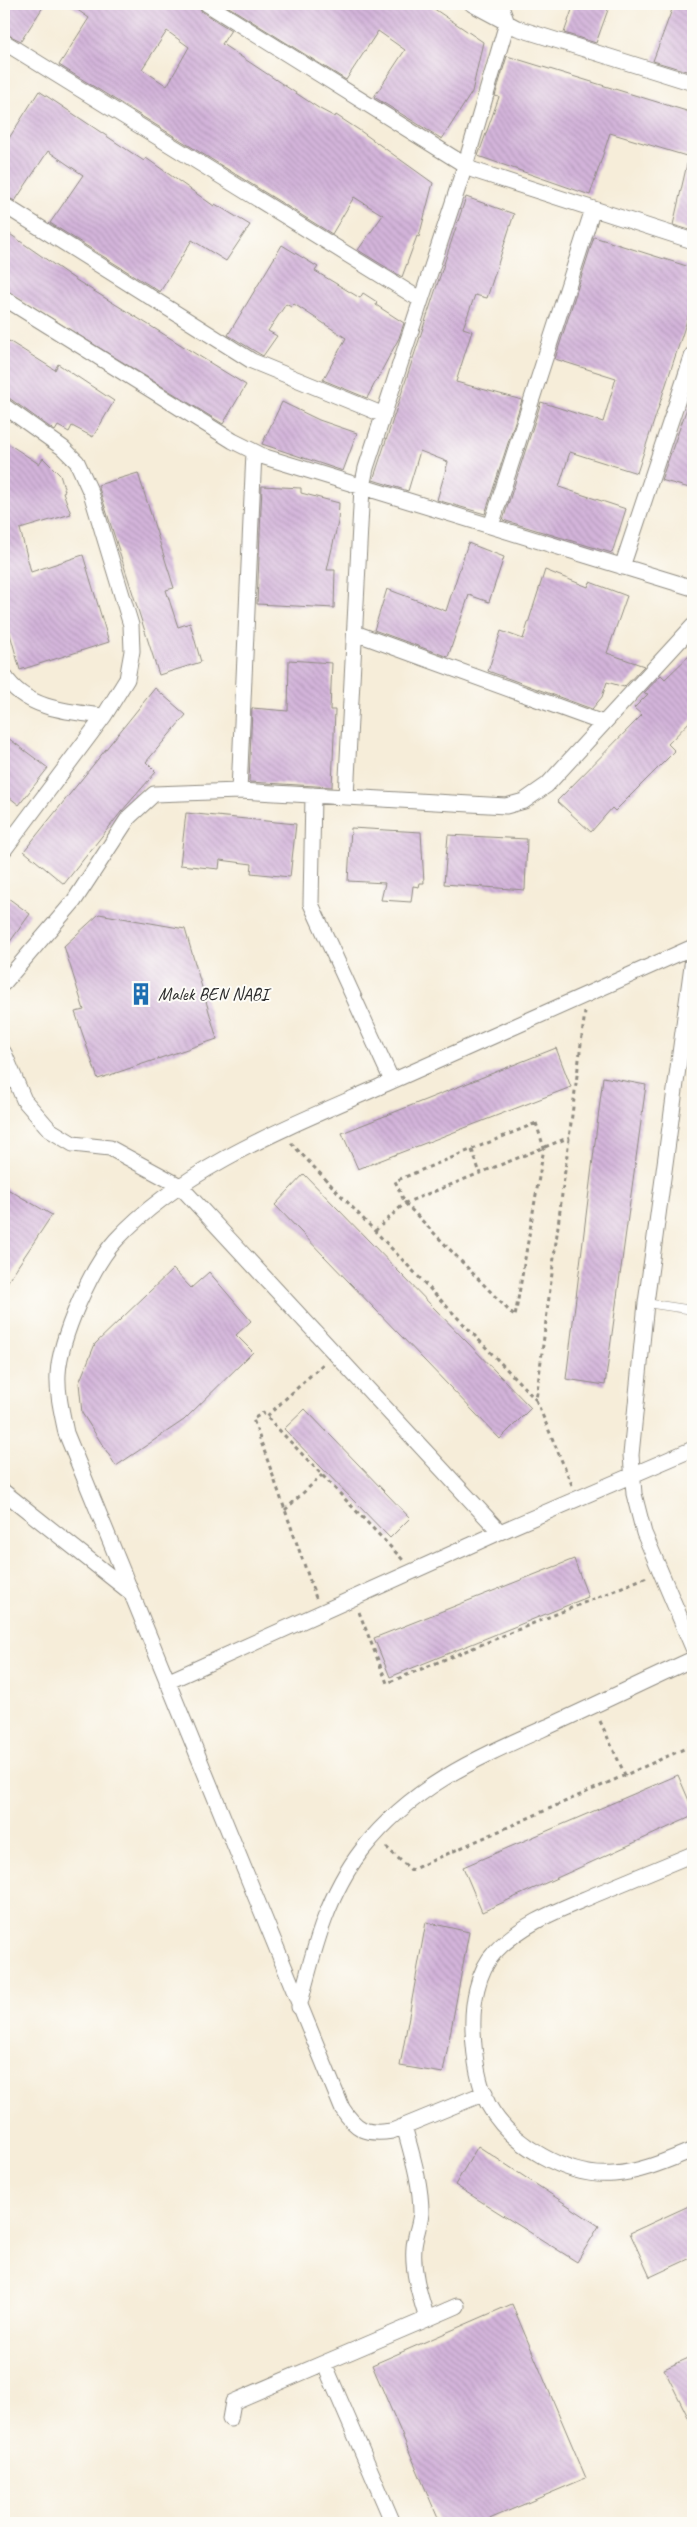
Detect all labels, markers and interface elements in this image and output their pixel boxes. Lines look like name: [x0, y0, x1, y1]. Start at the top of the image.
building icon: Malek BEN NABI: [128, 981, 154, 1007]
place label: Malek BEN NABI: [158, 983, 272, 1005]

